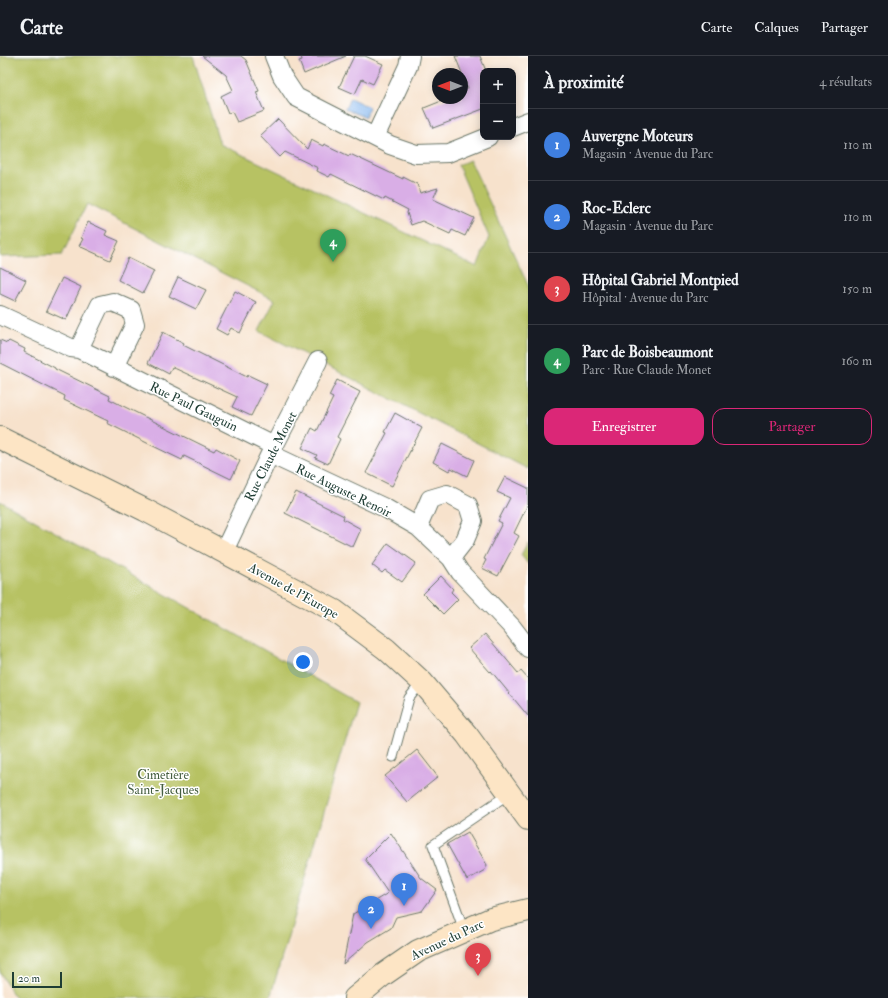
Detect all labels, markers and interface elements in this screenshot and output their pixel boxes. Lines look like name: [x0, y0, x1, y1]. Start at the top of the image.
text: Carte: [20, 16, 63, 40]
text: Carte: [701, 19, 732, 36]
text: Calques: [754, 19, 799, 36]
text: Partager: [821, 19, 868, 36]
north arrow: [432, 68, 468, 104]
map controls: [480, 68, 516, 140]
button: +: [480, 68, 516, 104]
text: À proximité: [544, 72, 624, 93]
text: 4 résultats: [819, 74, 872, 90]
button: −: [480, 104, 516, 140]
text: Auvergne Moteurs: [582, 127, 693, 146]
text: 1: [555, 137, 559, 153]
text: 110 m: [843, 137, 872, 153]
text: Magasin · Avenue du Parc: [582, 146, 713, 162]
text: Roc-Eclerc: [582, 199, 651, 218]
text: 2: [554, 209, 560, 225]
text: 110 m: [843, 209, 872, 225]
text: Magasin · Avenue du Parc: [582, 218, 713, 234]
pin: 4: [320, 229, 346, 262]
text: Hôpital Gabriel Montpied: [582, 271, 739, 290]
text: 3: [555, 281, 560, 297]
text: 150 m: [842, 281, 872, 297]
text: Hôpital · Avenue du Parc: [582, 290, 708, 306]
text: Parc de Boisbeaumont: [582, 343, 713, 362]
text: 4: [553, 353, 561, 369]
text: 160 m: [841, 353, 872, 369]
text: Parc · Rue Claude Monet: [582, 362, 711, 378]
street label: Rue Paul Gauguin: [147, 379, 240, 435]
button: Enregistrer: [544, 408, 704, 445]
button: Partager: [712, 408, 872, 445]
street label: Rue Claude Monet: [241, 409, 300, 504]
street label: Rue Auguste Renoir: [293, 461, 394, 521]
street label: Avenue de l'Europe: [244, 559, 342, 623]
your location: [293, 652, 313, 672]
park label: Cimetière Saint-Jacques: [127, 767, 199, 798]
pin: 1: [391, 873, 417, 906]
pin: 2: [358, 896, 384, 929]
street label: Avenue du Parc: [407, 916, 487, 964]
pin: 3: [465, 943, 491, 976]
scale bar: [12, 970, 62, 989]
text: 20 m: [18, 972, 40, 985]

